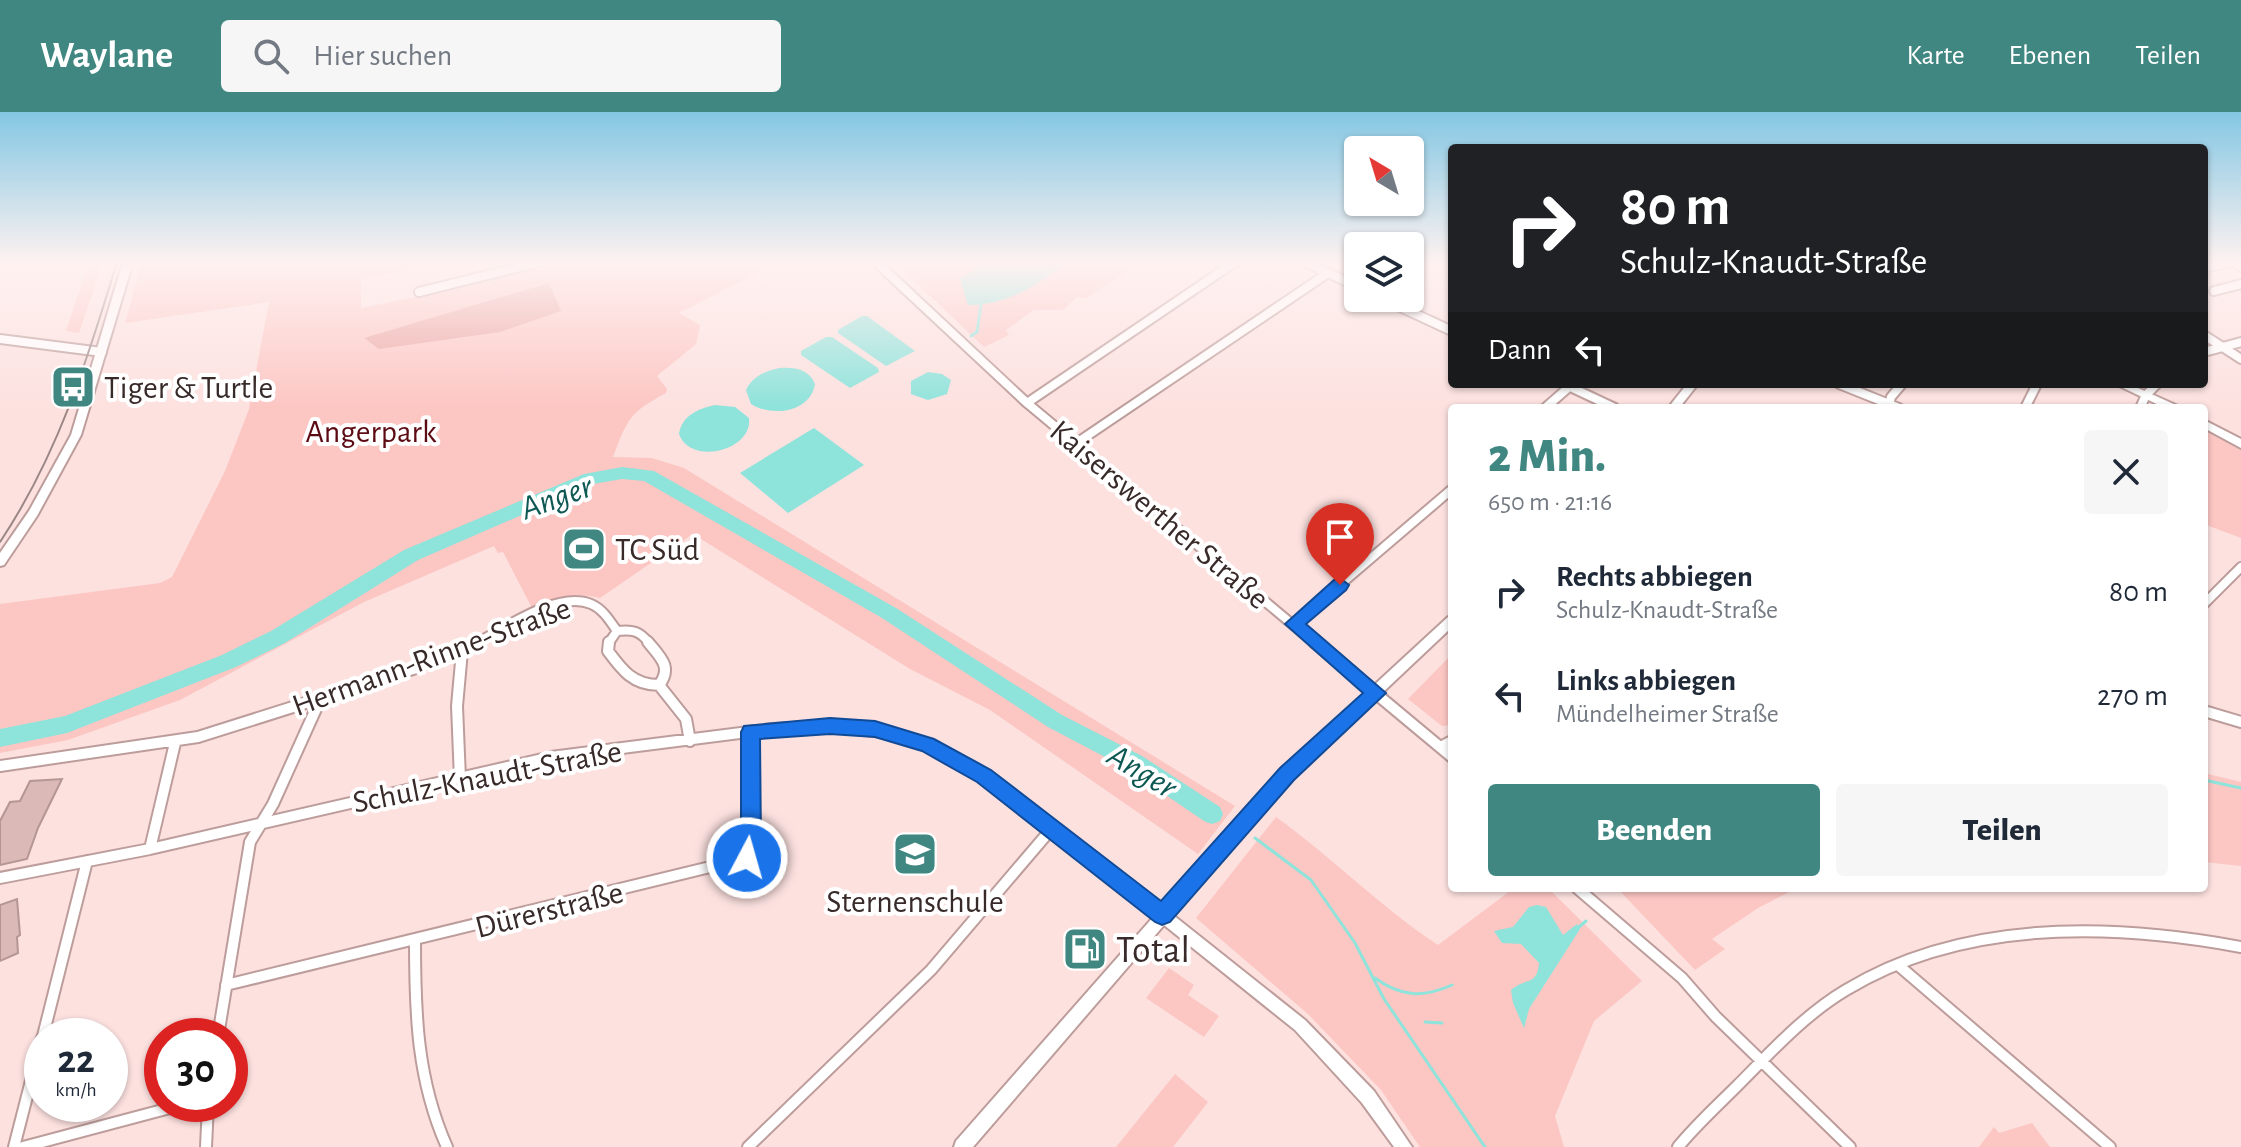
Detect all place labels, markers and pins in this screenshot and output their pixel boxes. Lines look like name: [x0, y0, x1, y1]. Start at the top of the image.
bus stop icon: Tiger & Turtle: [49, 363, 97, 411]
place label: Tiger & Turtle: [104, 372, 273, 404]
pin: [1306, 503, 1374, 585]
sports icon: TC Süd: [560, 525, 608, 573]
place label: TC Süd: [615, 534, 699, 566]
school or university icon: Sternenschule: [891, 830, 939, 878]
place label: Sternenschule: [826, 886, 1004, 918]
fuel station icon: Total: [1061, 925, 1109, 973]
place label: Total: [1116, 932, 1190, 970]

